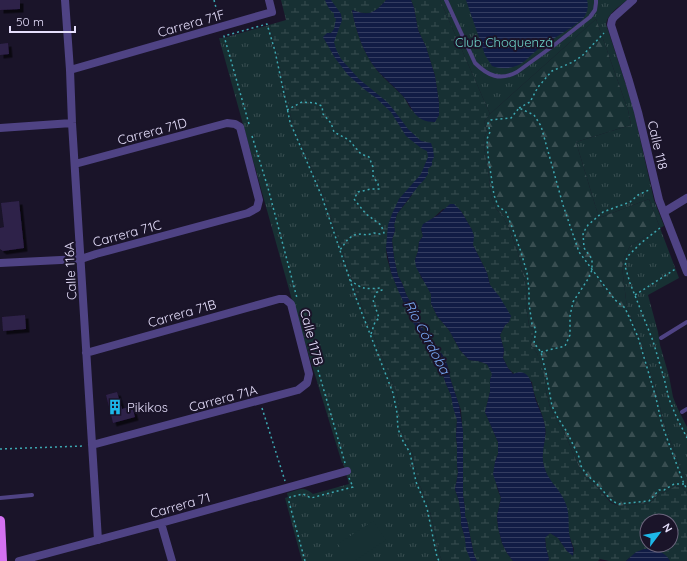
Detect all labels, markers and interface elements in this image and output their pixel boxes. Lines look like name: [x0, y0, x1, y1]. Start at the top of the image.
street label: Carrera 71F: [156, 6, 226, 40]
scale bar: [10, 8, 75, 34]
text: 50 m: [16, 14, 44, 29]
park label: Club Choquenzá: [455, 34, 553, 50]
street label: Carrera 71D: [116, 114, 188, 148]
street label: Calle 118: [645, 119, 671, 171]
street label: Carrera 71C: [91, 216, 164, 250]
street label: Calle 116A: [60, 241, 80, 300]
street label: Carrera 71B: [146, 296, 218, 330]
water label: Río Córdoba: [400, 297, 455, 378]
street label: Calle 117B: [297, 307, 327, 367]
street label: Carrera 71A: [187, 381, 260, 415]
building icon: Pikikos: [106, 398, 124, 416]
place label: Pikikos: [127, 399, 168, 415]
street label: Carrera 71: [148, 489, 212, 521]
north arrow: [639, 513, 679, 553]
text: N: [659, 521, 676, 535]

